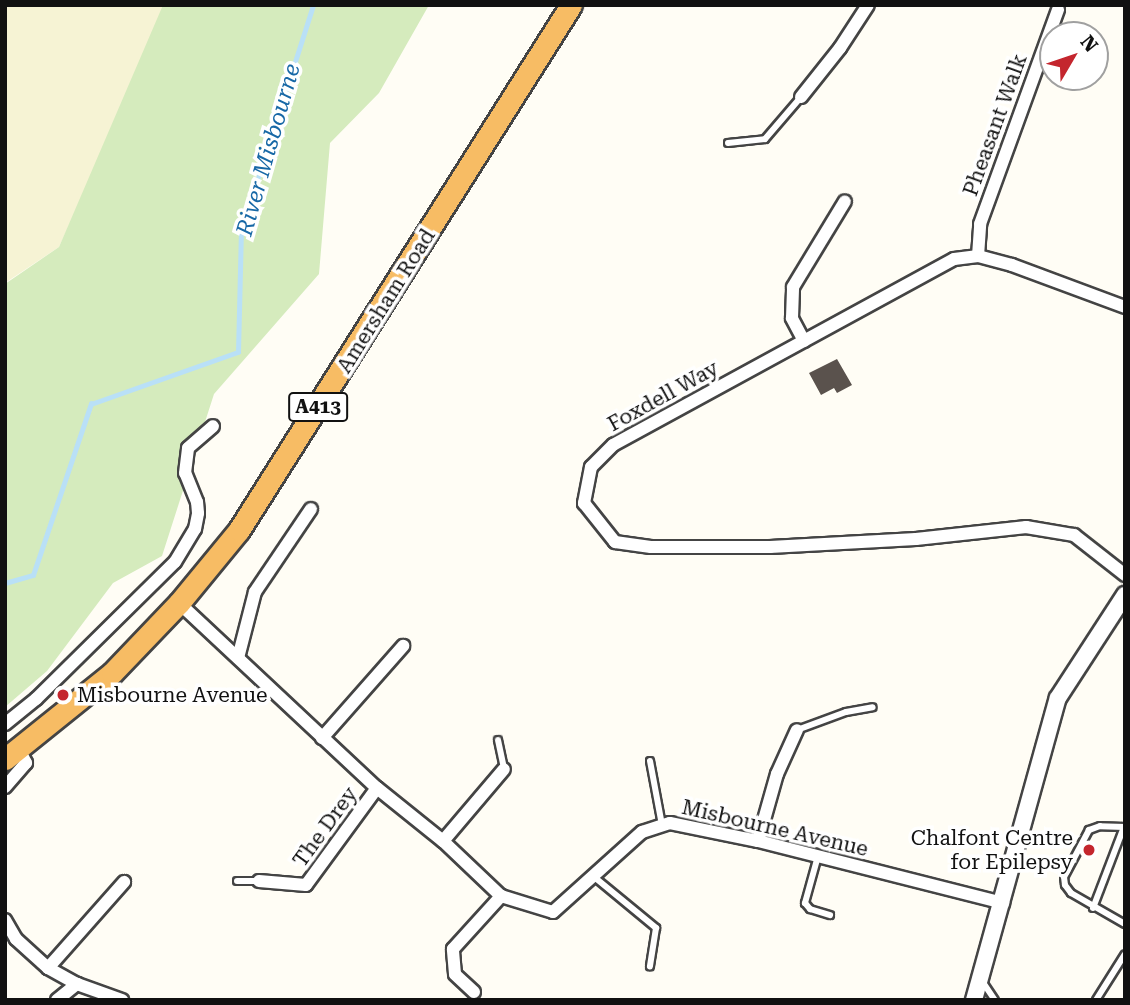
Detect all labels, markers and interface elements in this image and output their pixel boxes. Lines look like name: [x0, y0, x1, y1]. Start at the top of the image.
north arrow: [1039, 21, 1109, 91]
text: N: [1076, 31, 1103, 57]
street label: Pheasant Walk: [958, 51, 1032, 199]
water label: River Misbourne: [231, 61, 307, 239]
street label: Amersham Road: [332, 224, 440, 378]
street label: Foxdell Way: [603, 355, 723, 437]
road number: A413: [286, 392, 350, 422]
place label: Misbourne Avenue: [77, 682, 268, 708]
marker: Misbourne Avenue: [55, 687, 71, 703]
street label: The Drey: [288, 782, 362, 872]
street label: Misbourne Avenue: [679, 794, 871, 862]
place label: Chalfont Centre for Epilepsy: [911, 825, 1073, 875]
marker: Chalfont Centre for Epilepsy: [1079, 840, 1099, 860]

